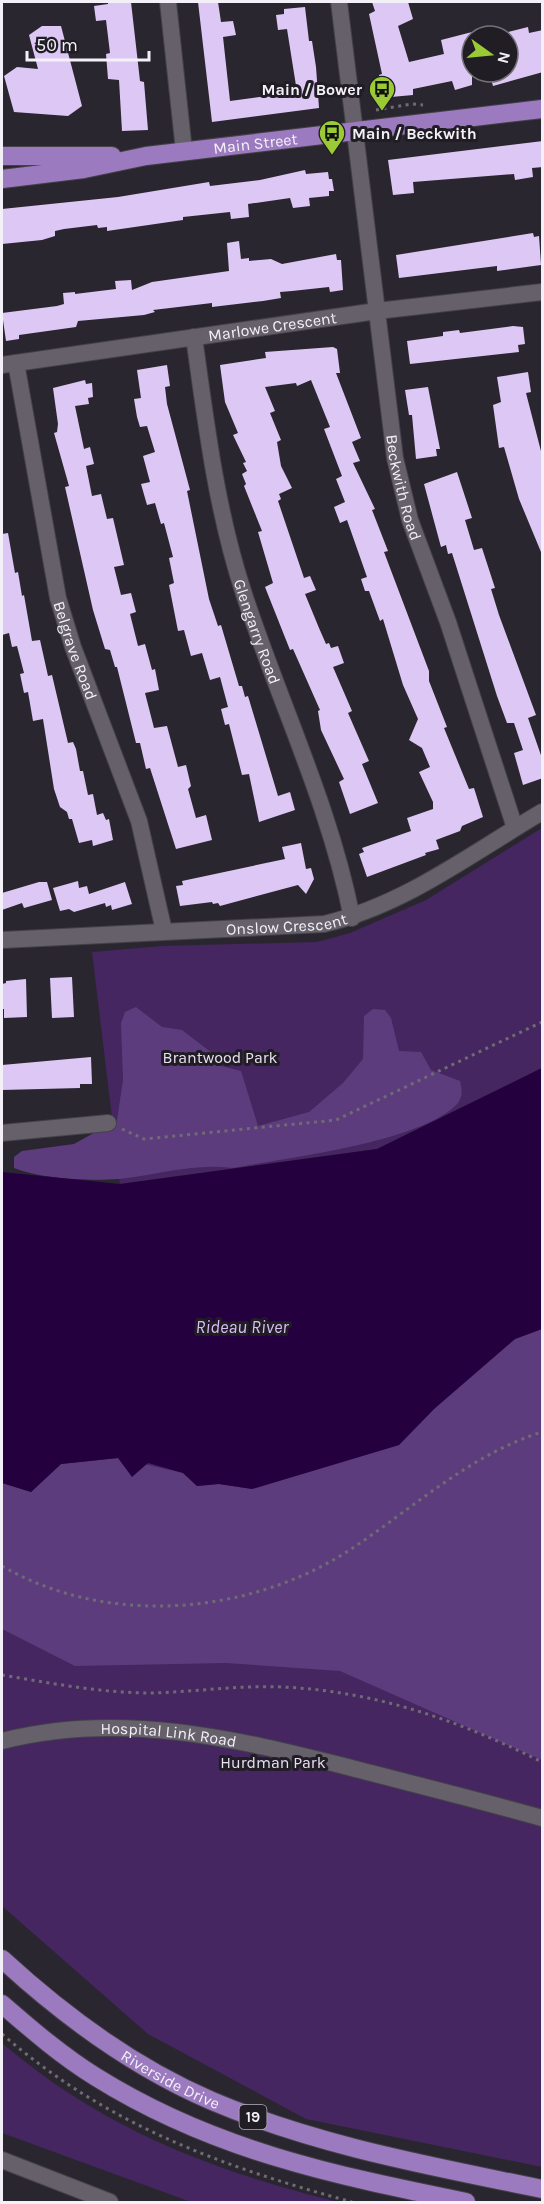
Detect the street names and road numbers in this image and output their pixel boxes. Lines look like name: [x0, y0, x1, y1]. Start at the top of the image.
street label: Main Street: [212, 129, 298, 158]
street label: Marlowe Crescent: [207, 308, 338, 345]
street label: Beckwith Road: [382, 434, 426, 543]
street label: Glengarry Road: [230, 577, 284, 687]
street label: Belgrave Road: [50, 599, 101, 703]
street label: Onslow Crescent: [226, 909, 349, 939]
street label: Hospital Link Road: [100, 1719, 238, 1751]
street label: Riverside Drive: [118, 2046, 223, 2113]
road number: 19: [240, 2105, 266, 2129]

